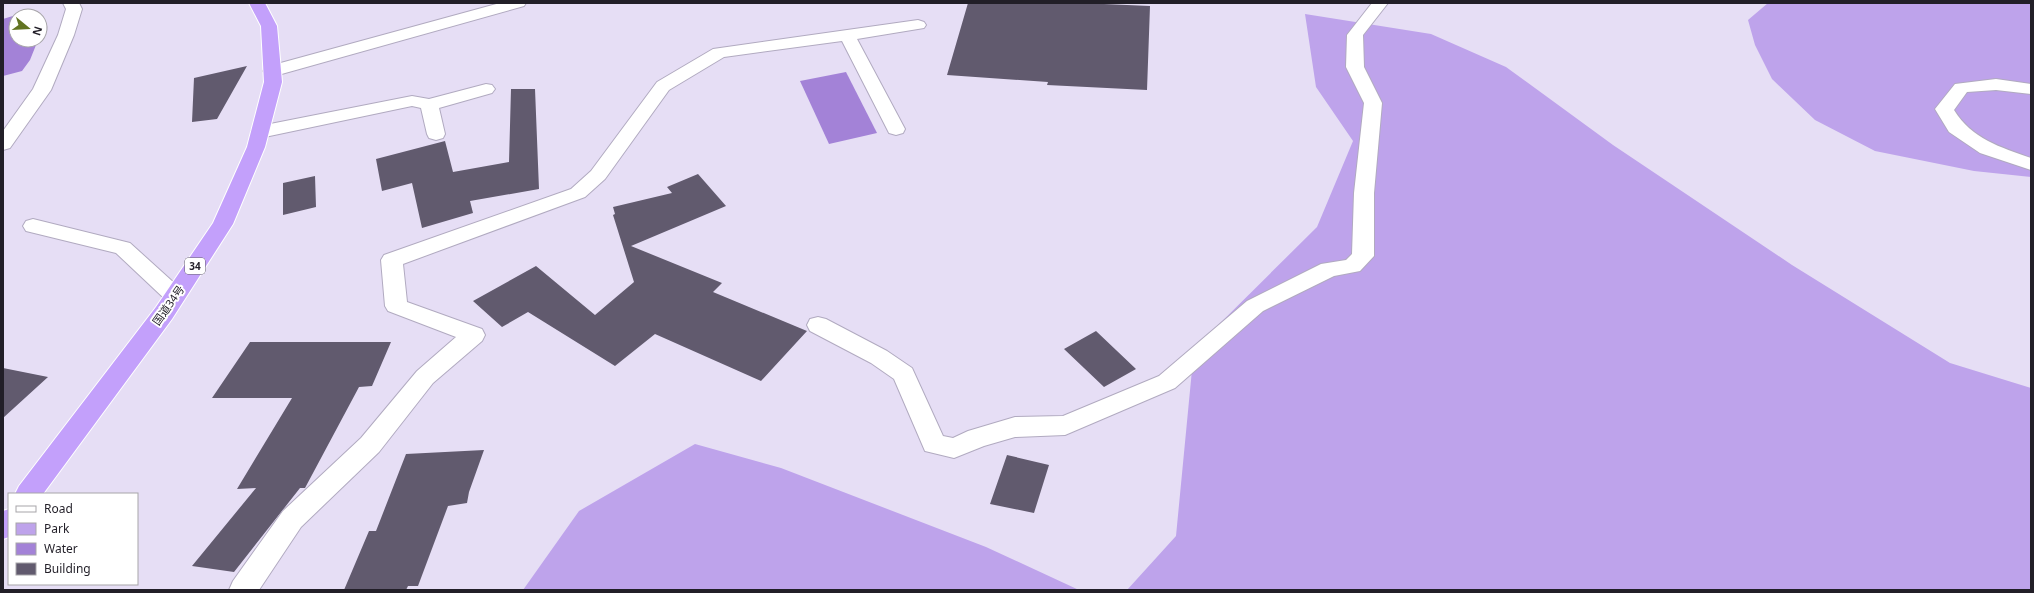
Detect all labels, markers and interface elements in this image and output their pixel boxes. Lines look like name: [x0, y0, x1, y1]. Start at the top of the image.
north arrow: [8, 8, 48, 48]
text: N: [29, 25, 47, 38]
road number: 34: [185, 258, 205, 274]
street label: 国道34号: [149, 282, 187, 328]
legend: [8, 493, 138, 585]
text: Road: [44, 500, 73, 517]
text: Park: [44, 520, 70, 537]
text: Water: [44, 540, 78, 557]
text: Building: [44, 560, 91, 577]

